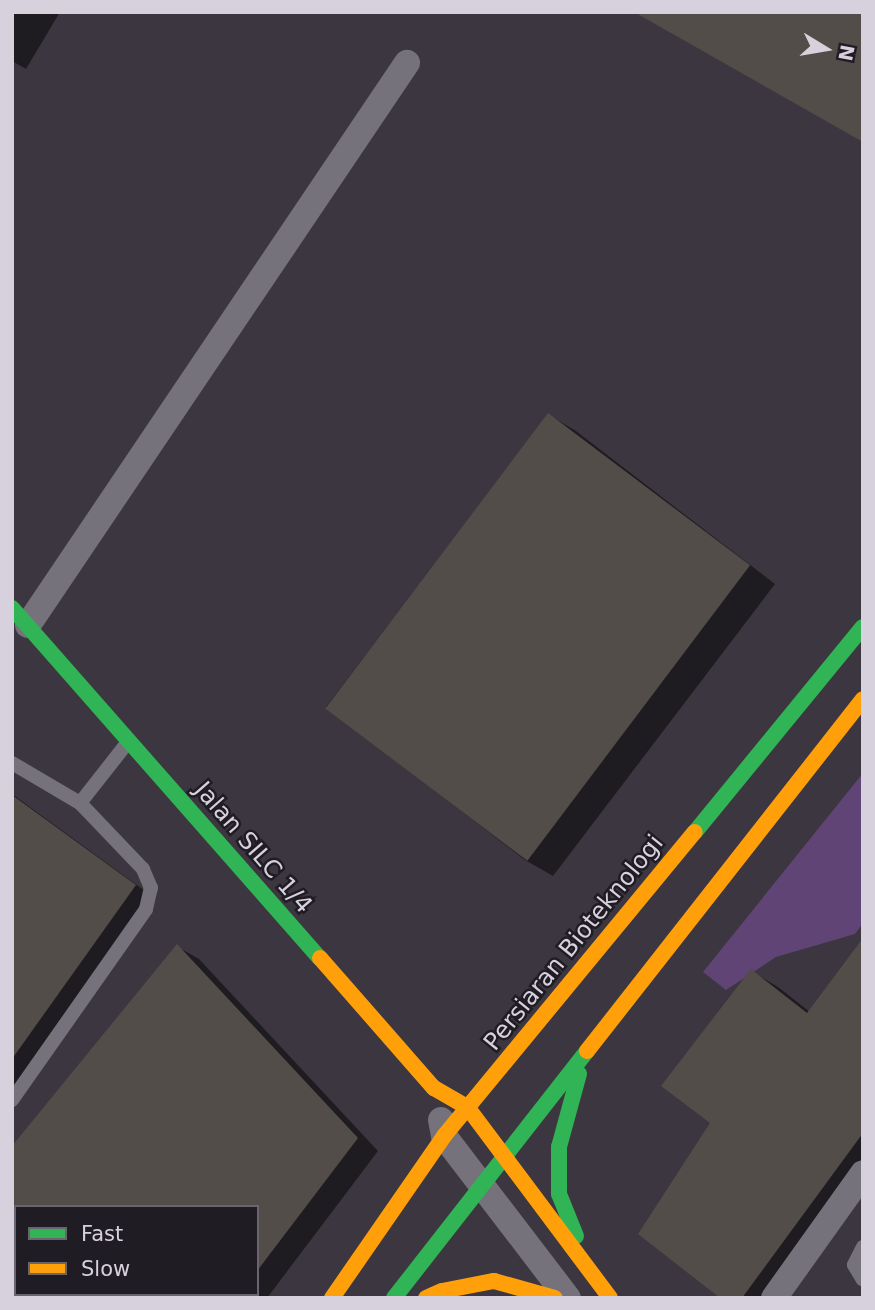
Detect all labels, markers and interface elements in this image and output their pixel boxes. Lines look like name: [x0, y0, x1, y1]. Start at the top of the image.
north arrow: [791, 14, 861, 84]
text: N: [834, 43, 859, 63]
street label: Jalan SILC 1/4: [188, 776, 318, 920]
street label: Persiaran Bioteknologi: [478, 830, 670, 1056]
legend: [14, 1205, 259, 1296]
text: Fast: [81, 1222, 123, 1246]
text: Slow: [81, 1257, 130, 1281]

